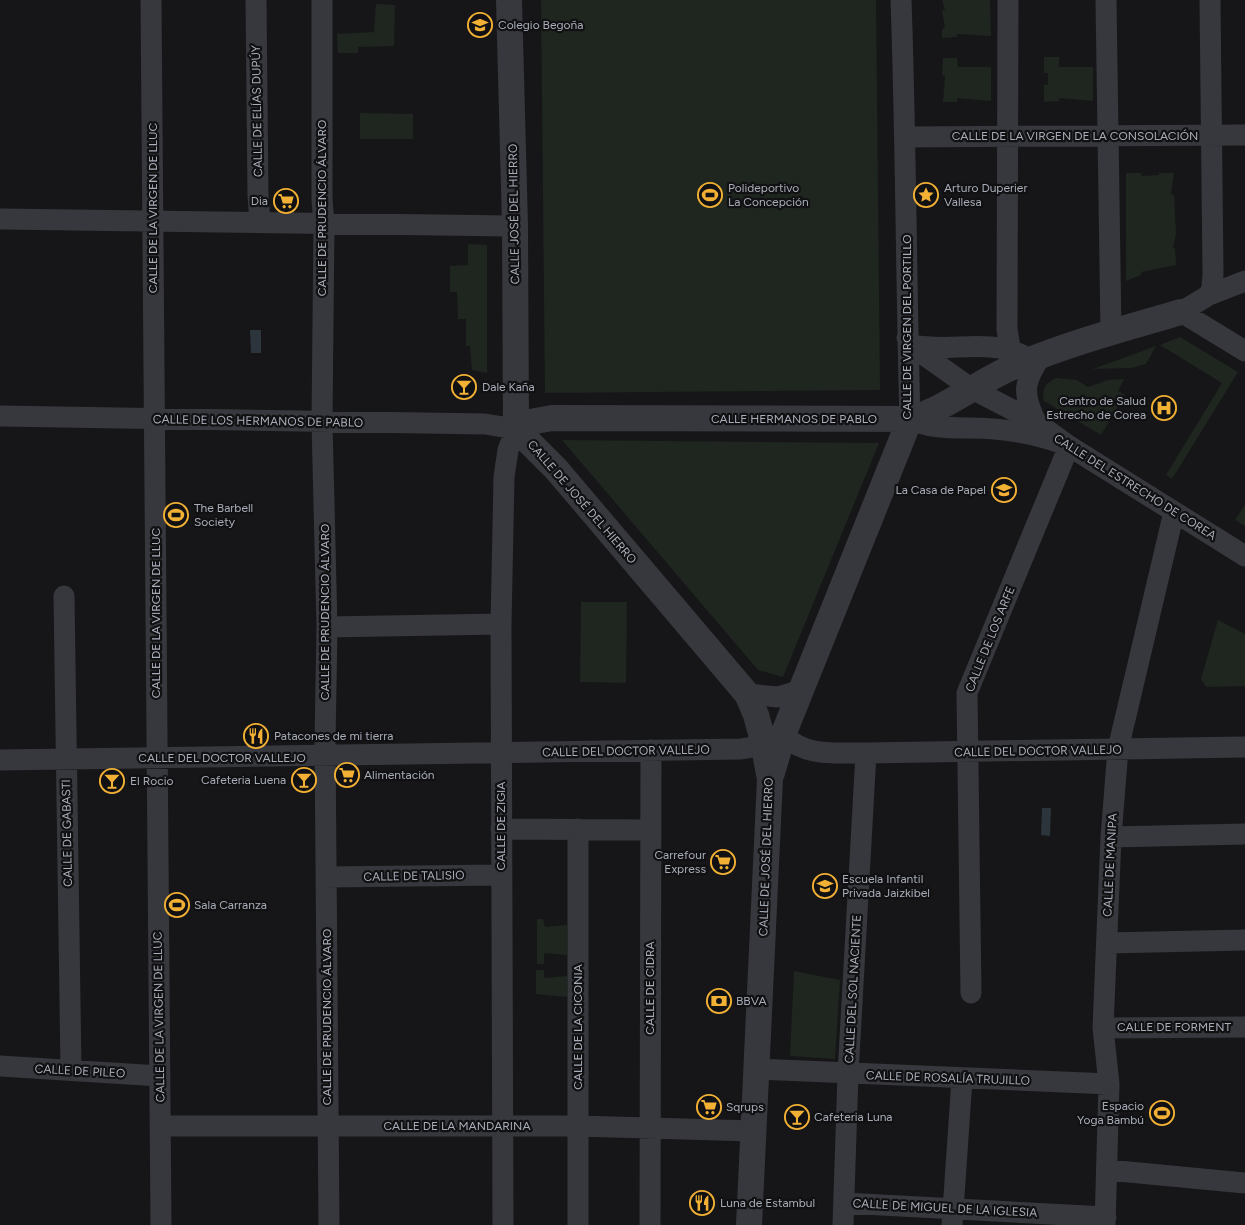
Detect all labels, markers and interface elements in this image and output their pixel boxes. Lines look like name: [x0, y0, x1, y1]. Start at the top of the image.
school or university icon: Colegio Begoña: [467, 12, 493, 38]
place label: Colegio Begoña: [498, 18, 583, 32]
street label: CALLE DE ELÍAS DUPÚY: [249, 44, 265, 177]
street label: CALLE DE PRUDENCIO ÁLVARO: [315, 120, 329, 296]
street label: CALLE DE LA VIRGEN DE LLUC: [146, 122, 160, 293]
street label: CALLE DE LA VIRGEN DE LA CONSOLACIÓN: [952, 129, 1198, 143]
street label: CALLE JOSÉ DEL HIERRO: [506, 144, 522, 284]
place label: Polideportivo La Concepción: [728, 181, 809, 209]
place label: Arturo Duperier Vallesa: [944, 181, 1027, 209]
sports icon: Polideportivo La Concepción: [697, 182, 723, 208]
place icon: Arturo Duperier Vallesa: [913, 182, 939, 208]
supermarket icon: Dia: [273, 188, 299, 214]
place label: Dia: [251, 194, 268, 208]
street label: CALLE DE VIRGEN DEL PORTILLO: [900, 235, 914, 419]
bar icon: Dale Kaña: [451, 374, 477, 400]
place label: Dale Kaña: [482, 380, 535, 394]
place label: Centro de Salud Estrecho de Corea: [1046, 394, 1146, 422]
hospital icon: Centro de Salud Estrecho de Corea: [1151, 395, 1177, 421]
street label: CALLE DE LOS HERMANOS DE PABLO: [153, 412, 363, 430]
street label: CALLE HERMANOS DE PABLO: [711, 412, 877, 426]
street label: CALLE DEL ESTRECHO DE COREA: [1051, 431, 1219, 543]
street label: CALLE DE JOSÉ DEL HIERRO: [525, 437, 639, 567]
school or university icon: La Casa de Papel: [991, 477, 1017, 503]
place label: La Casa de Papel: [895, 483, 986, 497]
place label: The Barbell Society: [194, 501, 253, 529]
sports icon: The Barbell Society: [163, 502, 189, 528]
street label: CALLE DE PRUDENCIO ÁLVARO: [318, 524, 332, 700]
street label: CALLE DE LA VIRGEN DE LLUC: [149, 527, 163, 698]
street label: CALLE DE LOS ARFE: [962, 584, 1018, 694]
restaurant icon: Patacones de mi tierra: [243, 723, 269, 749]
place label: Patacones de mi tierra: [274, 729, 393, 743]
street label: CALLE DEL DOCTOR VALLEJO: [542, 743, 710, 759]
street label: CALLE DEL DOCTOR VALLEJO: [954, 743, 1122, 759]
street label: CALLE DEL DOCTOR VALLEJO: [138, 751, 306, 765]
supermarket icon: Alimentación: [334, 762, 360, 788]
bar icon: Cafeteria Luena: [291, 767, 317, 793]
bar icon: El Rocio: [99, 768, 125, 794]
place label: Alimentación: [364, 768, 435, 782]
place label: Cafeteria Luena: [201, 773, 286, 787]
place label: El Rocio: [130, 774, 173, 788]
street label: CALLE DE JOSÉ DEL HIERRO: [756, 777, 776, 937]
street label: CALLE DE GABASTI: [59, 779, 75, 887]
street label: CALLE DE ZIGIA: [494, 782, 508, 870]
street label: CALLE DE MANIPA: [1100, 813, 1120, 917]
place label: Carrefour Express: [654, 848, 706, 876]
supermarket icon: Carrefour Express: [710, 849, 736, 875]
street label: CALLE DE TALISIO: [363, 868, 465, 884]
place label: Escuela Infantil Privada Jaizkibel: [842, 872, 930, 900]
school or university icon: Escuela Infantil Privada Jaizkibel: [812, 873, 838, 899]
sports icon: Sala Carranza: [164, 892, 190, 918]
place label: Sala Carranza: [194, 898, 267, 912]
street label: CALLE DEL SOL NACIENTE: [842, 914, 864, 1064]
street label: CALLE DE PRUDENCIO ÁLVARO: [320, 929, 334, 1105]
street label: CALLE DE LA VIRGEN DE LLUC: [151, 931, 167, 1102]
street label: CALLE DE CIDRA: [643, 941, 657, 1035]
street label: CALLE DE LA CICONIA: [571, 964, 585, 1090]
bank icon: BBVA: [706, 988, 732, 1014]
place label: BBVA: [736, 994, 767, 1008]
street label: CALLE DE FORMENT: [1117, 1020, 1231, 1034]
street label: CALLE DE PILEO: [34, 1062, 126, 1080]
street label: CALLE DE ROSALÍA TRUJILLO: [866, 1068, 1030, 1088]
supermarket icon: Sqrups: [696, 1094, 722, 1120]
place label: Espacio Yoga Bambú: [1077, 1099, 1144, 1127]
place label: Sqrups: [726, 1100, 764, 1114]
sports icon: Espacio Yoga Bambú: [1149, 1100, 1175, 1126]
bar icon: Cafeteria Luna: [784, 1104, 810, 1130]
place label: Cafeteria Luna: [814, 1110, 892, 1124]
street label: CALLE DE LA MANDARINA: [383, 1119, 531, 1133]
restaurant icon: Luna de Estambul: [689, 1190, 715, 1216]
place label: Luna de Estambul: [720, 1196, 815, 1210]
street label: CALLE DE MIGUEL DE LA IGLESIA: [852, 1196, 1038, 1220]

